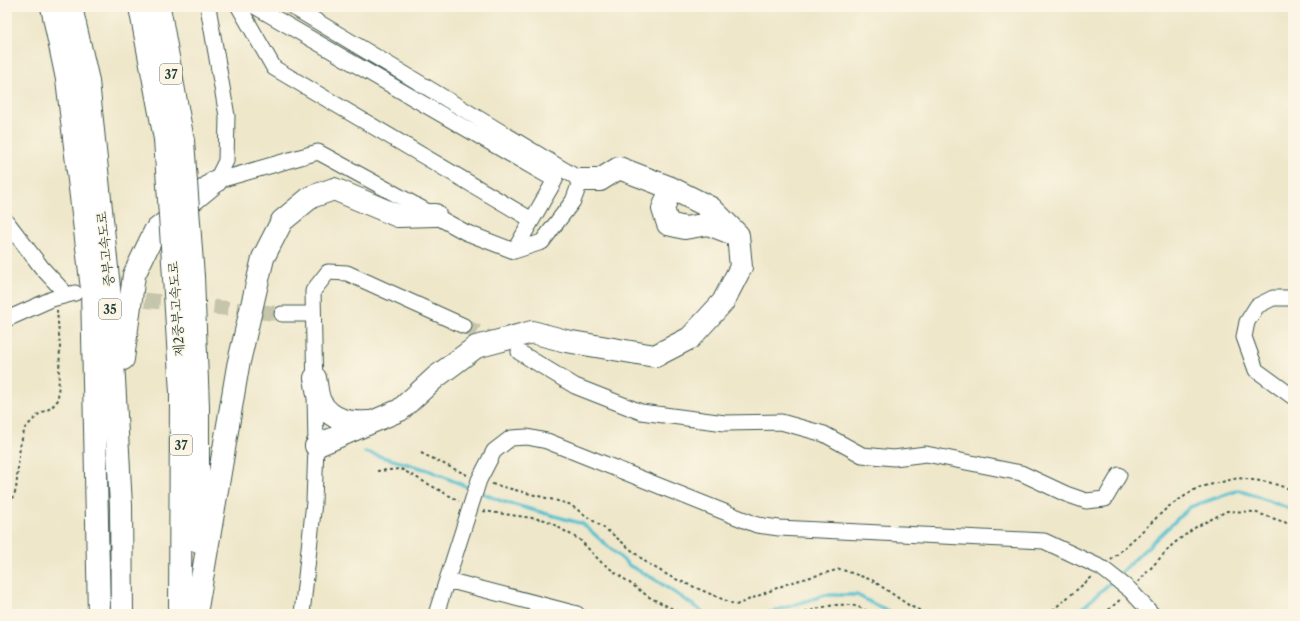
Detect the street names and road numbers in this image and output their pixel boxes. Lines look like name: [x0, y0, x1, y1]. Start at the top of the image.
road number: 37: [160, 64, 182, 84]
street label: 중부고속도로: [93, 210, 117, 287]
street label: 제2중부고속도로: [165, 260, 187, 357]
road number: 35: [99, 299, 121, 319]
road number: 37: [170, 435, 192, 455]

